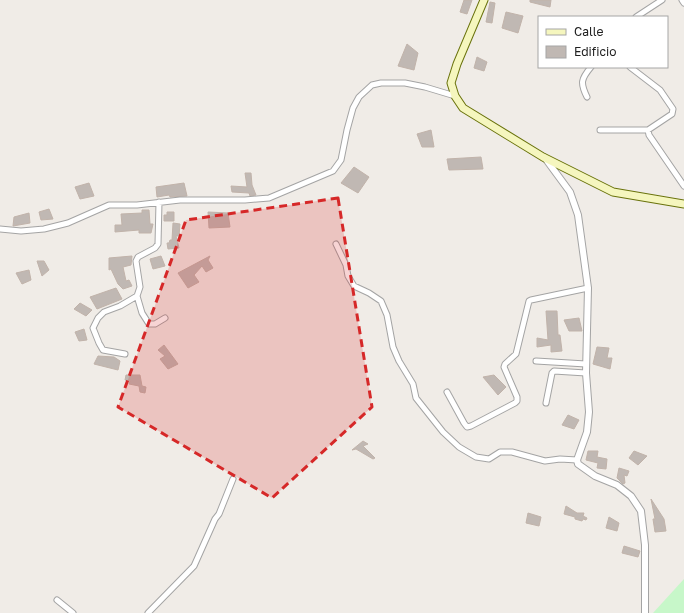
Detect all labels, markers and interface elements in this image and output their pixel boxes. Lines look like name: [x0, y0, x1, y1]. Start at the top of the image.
legend: [538, 16, 668, 68]
text: Calle: [574, 24, 604, 39]
text: Edificio: [574, 44, 616, 59]

